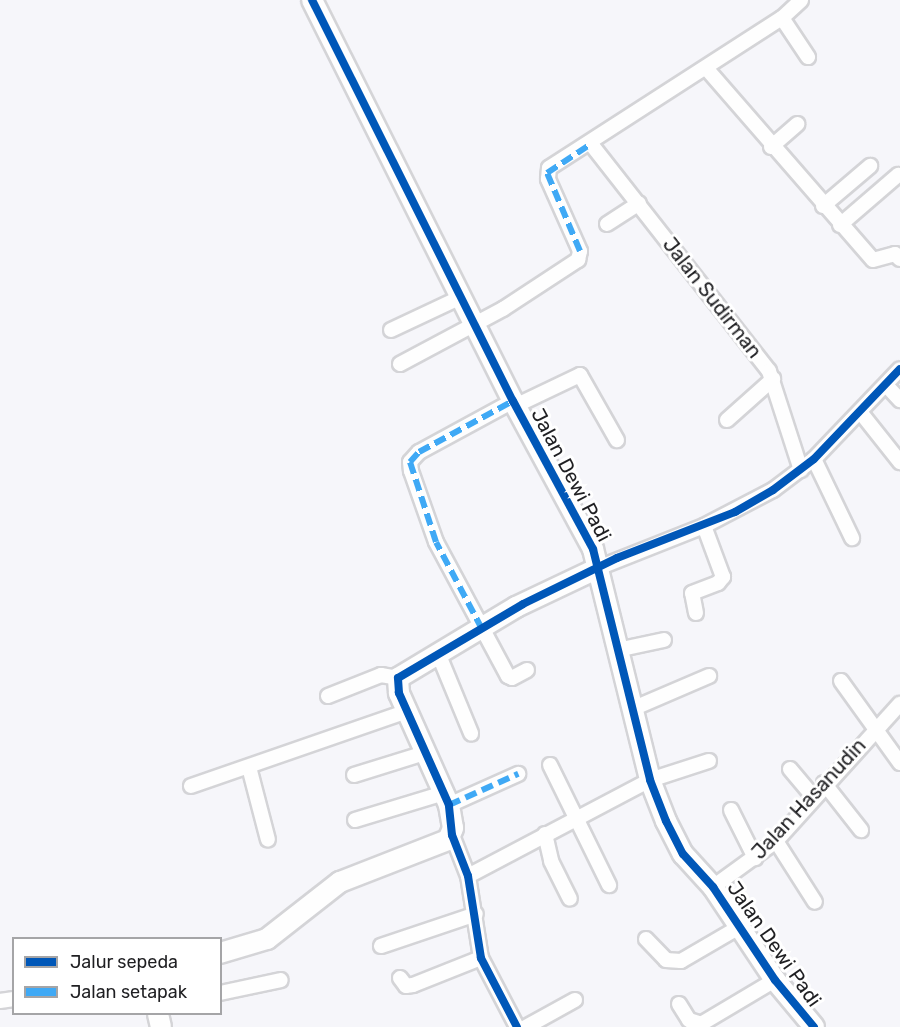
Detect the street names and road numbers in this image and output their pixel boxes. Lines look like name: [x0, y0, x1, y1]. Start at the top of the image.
street label: Jalan Sudirman: [658, 233, 766, 363]
street label: Jalan Dewi Padi: [526, 404, 616, 546]
street label: Jalan Hasanudin: [747, 734, 871, 864]
street label: Jalan Dewi Padi: [722, 877, 826, 1011]

